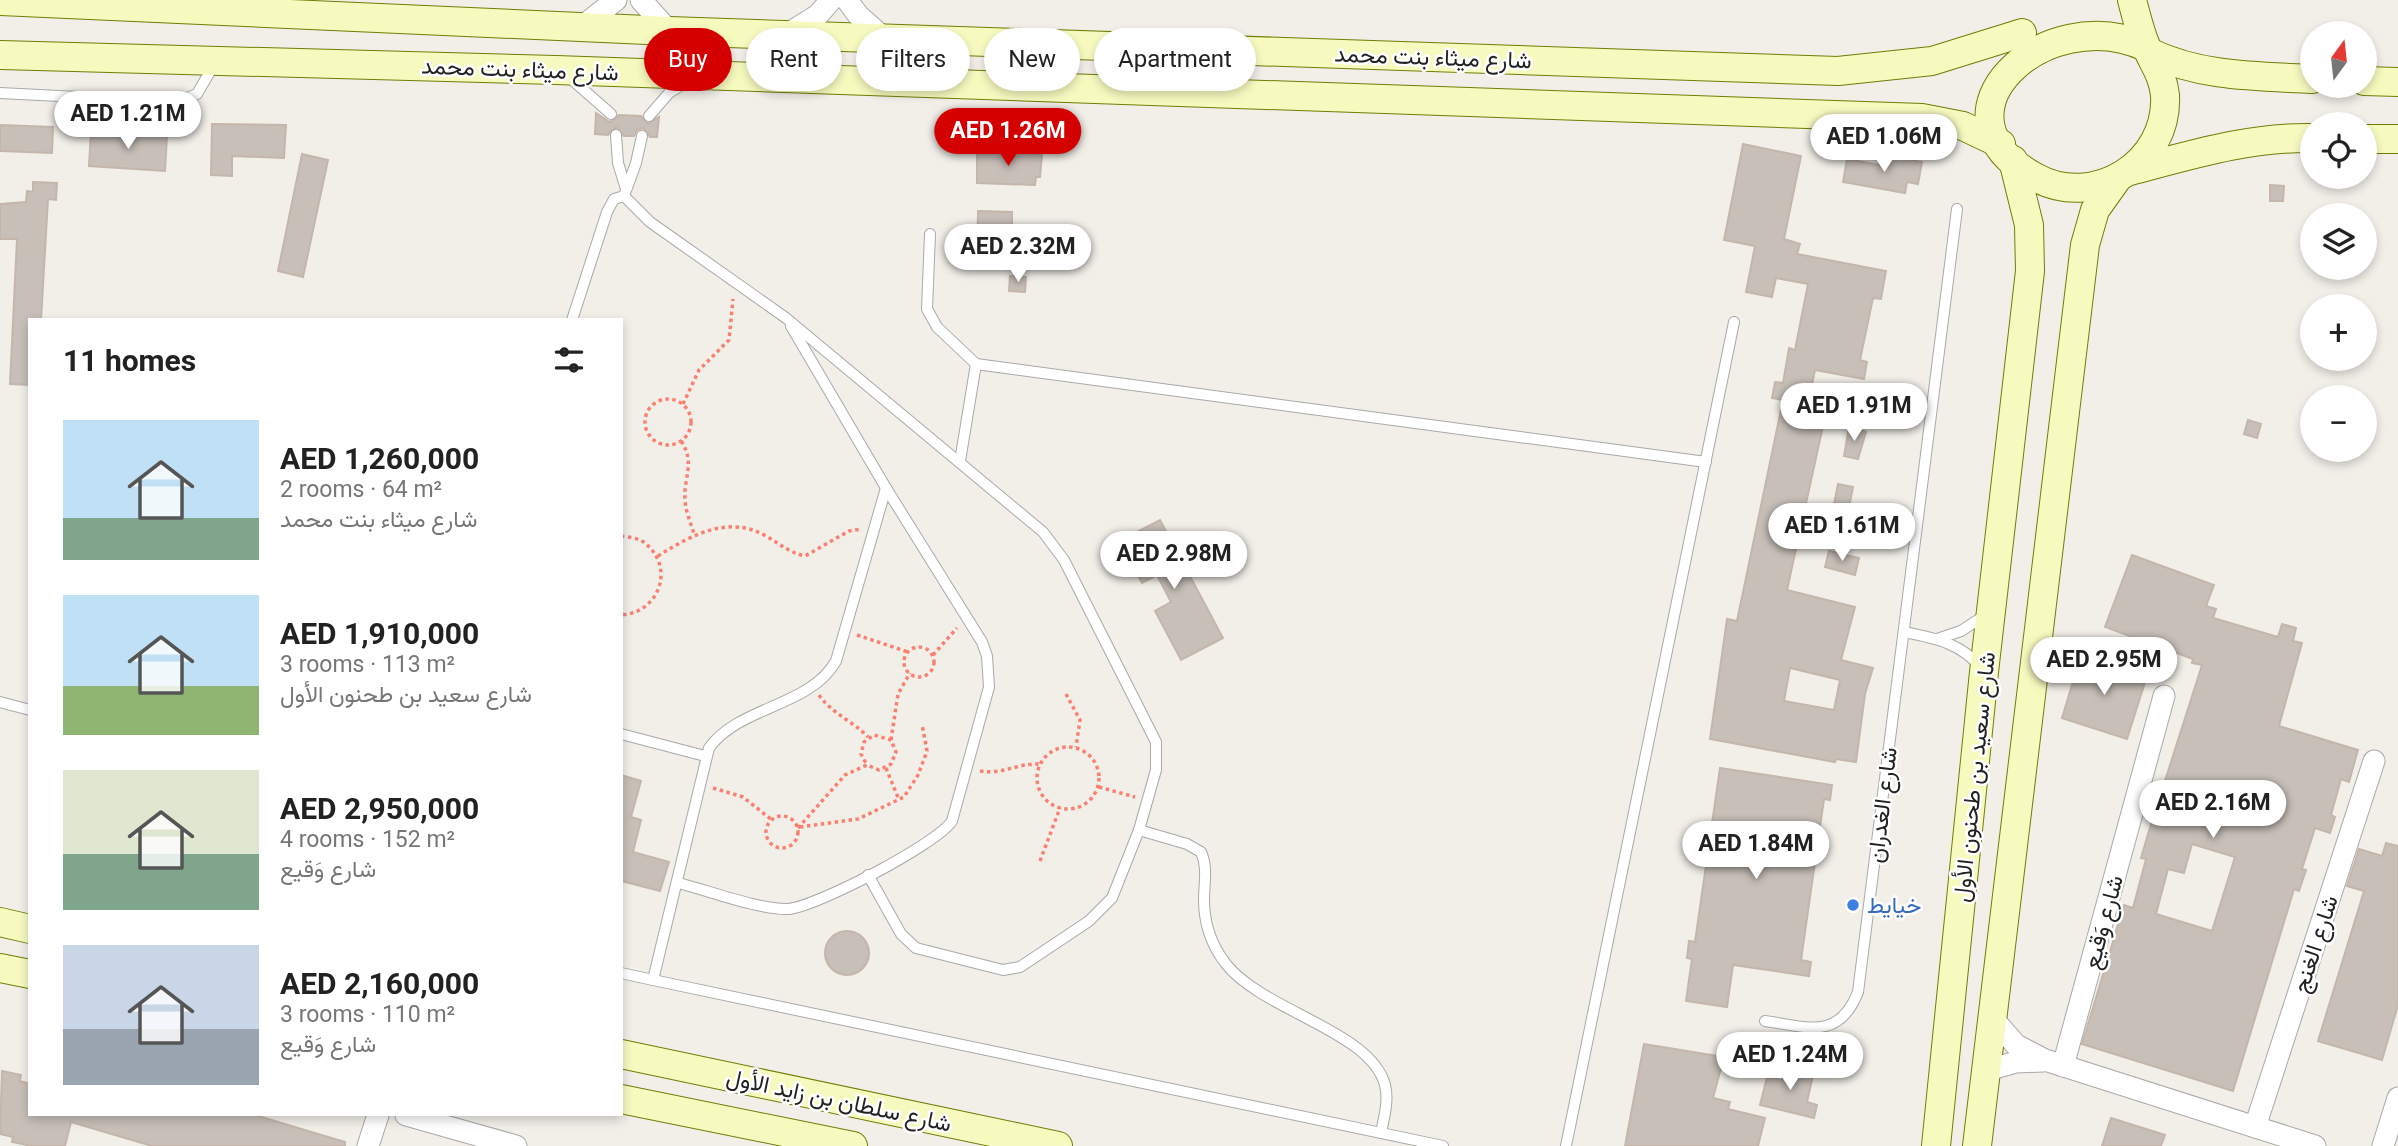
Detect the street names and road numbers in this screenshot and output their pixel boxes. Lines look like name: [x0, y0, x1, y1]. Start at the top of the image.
street label: شارع ميثاء بنت محمد: [1334, 41, 1532, 76]
street label: شارع ميثاء بنت محمد: [421, 53, 619, 88]
street label: شارع سعيد بن طحنون الأول: [1948, 650, 2003, 904]
street label: شارع الغدران: [1862, 746, 1905, 865]
street label: شارع وَقيع: [2078, 872, 2131, 973]
street label: شارع الغنج: [2287, 892, 2346, 997]
street label: شارع سلطان بن زايد الأول: [723, 1063, 954, 1139]

